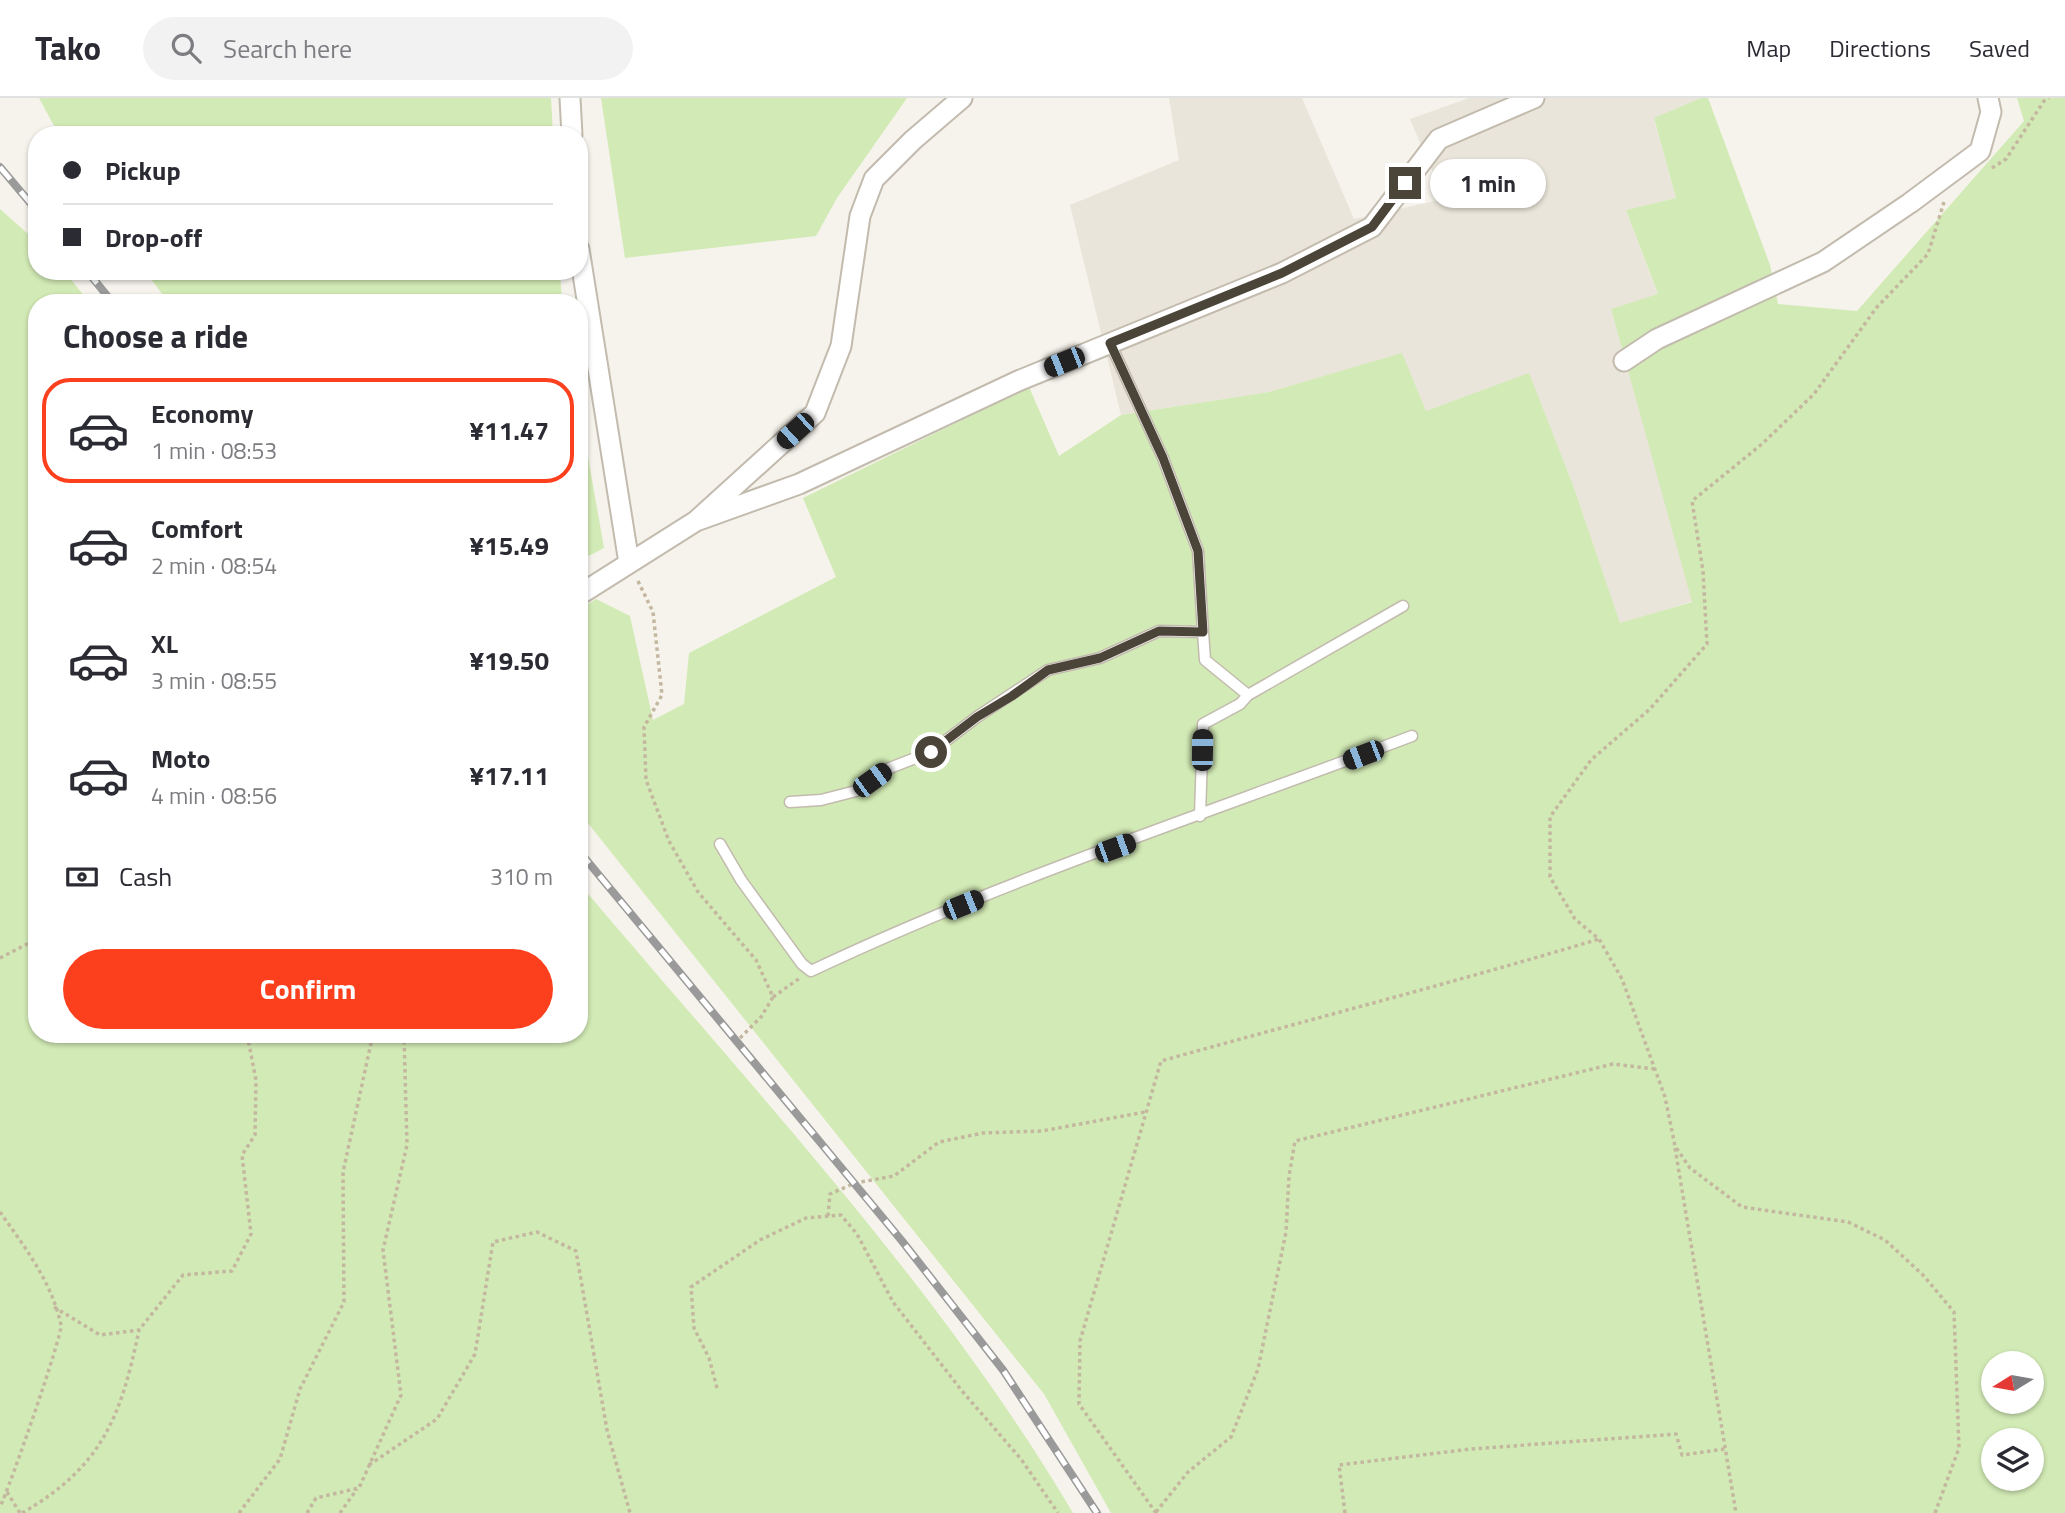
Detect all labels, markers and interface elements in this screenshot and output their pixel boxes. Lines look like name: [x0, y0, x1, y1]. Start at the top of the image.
search box: [143, 17, 633, 80]
text: Tako: [35, 23, 101, 73]
icon: search: [167, 29, 205, 67]
text: Search here: [223, 29, 352, 68]
text: Map: [1746, 30, 1791, 66]
text: Directions: [1829, 30, 1931, 66]
text: Saved: [1969, 30, 2030, 66]
text: Pickup: [105, 151, 181, 190]
callout: 1 min: [1430, 158, 1545, 208]
text: 1 min: [1460, 166, 1516, 201]
route end: [1389, 167, 1421, 199]
text: Drop-off: [105, 218, 202, 257]
text: Choose a ride: [63, 312, 248, 360]
car: [1041, 344, 1088, 380]
text: Economy: [151, 394, 253, 433]
icon: car: [67, 399, 130, 462]
car: [773, 409, 818, 453]
text: ¥11.47: [470, 411, 549, 450]
text: 1 min · 08:53: [151, 433, 277, 468]
text: Comfort: [151, 509, 243, 548]
icon: car: [67, 514, 130, 577]
text: ¥15.49: [470, 526, 549, 565]
text: 2 min · 08:54: [151, 548, 277, 583]
text: XL: [151, 624, 178, 663]
icon: car: [67, 629, 130, 692]
text: ¥19.50: [470, 641, 549, 680]
text: 3 min · 08:55: [151, 663, 277, 698]
car: [1192, 729, 1213, 771]
route start: [915, 736, 947, 768]
car: [1340, 738, 1387, 772]
text: Moto: [151, 739, 210, 778]
icon: car: [67, 744, 130, 807]
text: ¥17.11: [470, 756, 549, 795]
car: [849, 759, 896, 801]
text: 4 min · 08:56: [151, 778, 277, 813]
car: [1092, 831, 1139, 865]
text: Cash: [119, 857, 172, 896]
icon: cash: [63, 858, 101, 896]
text: 310 m: [490, 859, 553, 894]
car: [940, 887, 987, 923]
button: Confirm: [63, 949, 553, 1029]
north arrow: [1981, 1351, 2044, 1414]
map controls: [1981, 1351, 2044, 1491]
button: layers: [1981, 1428, 2044, 1491]

